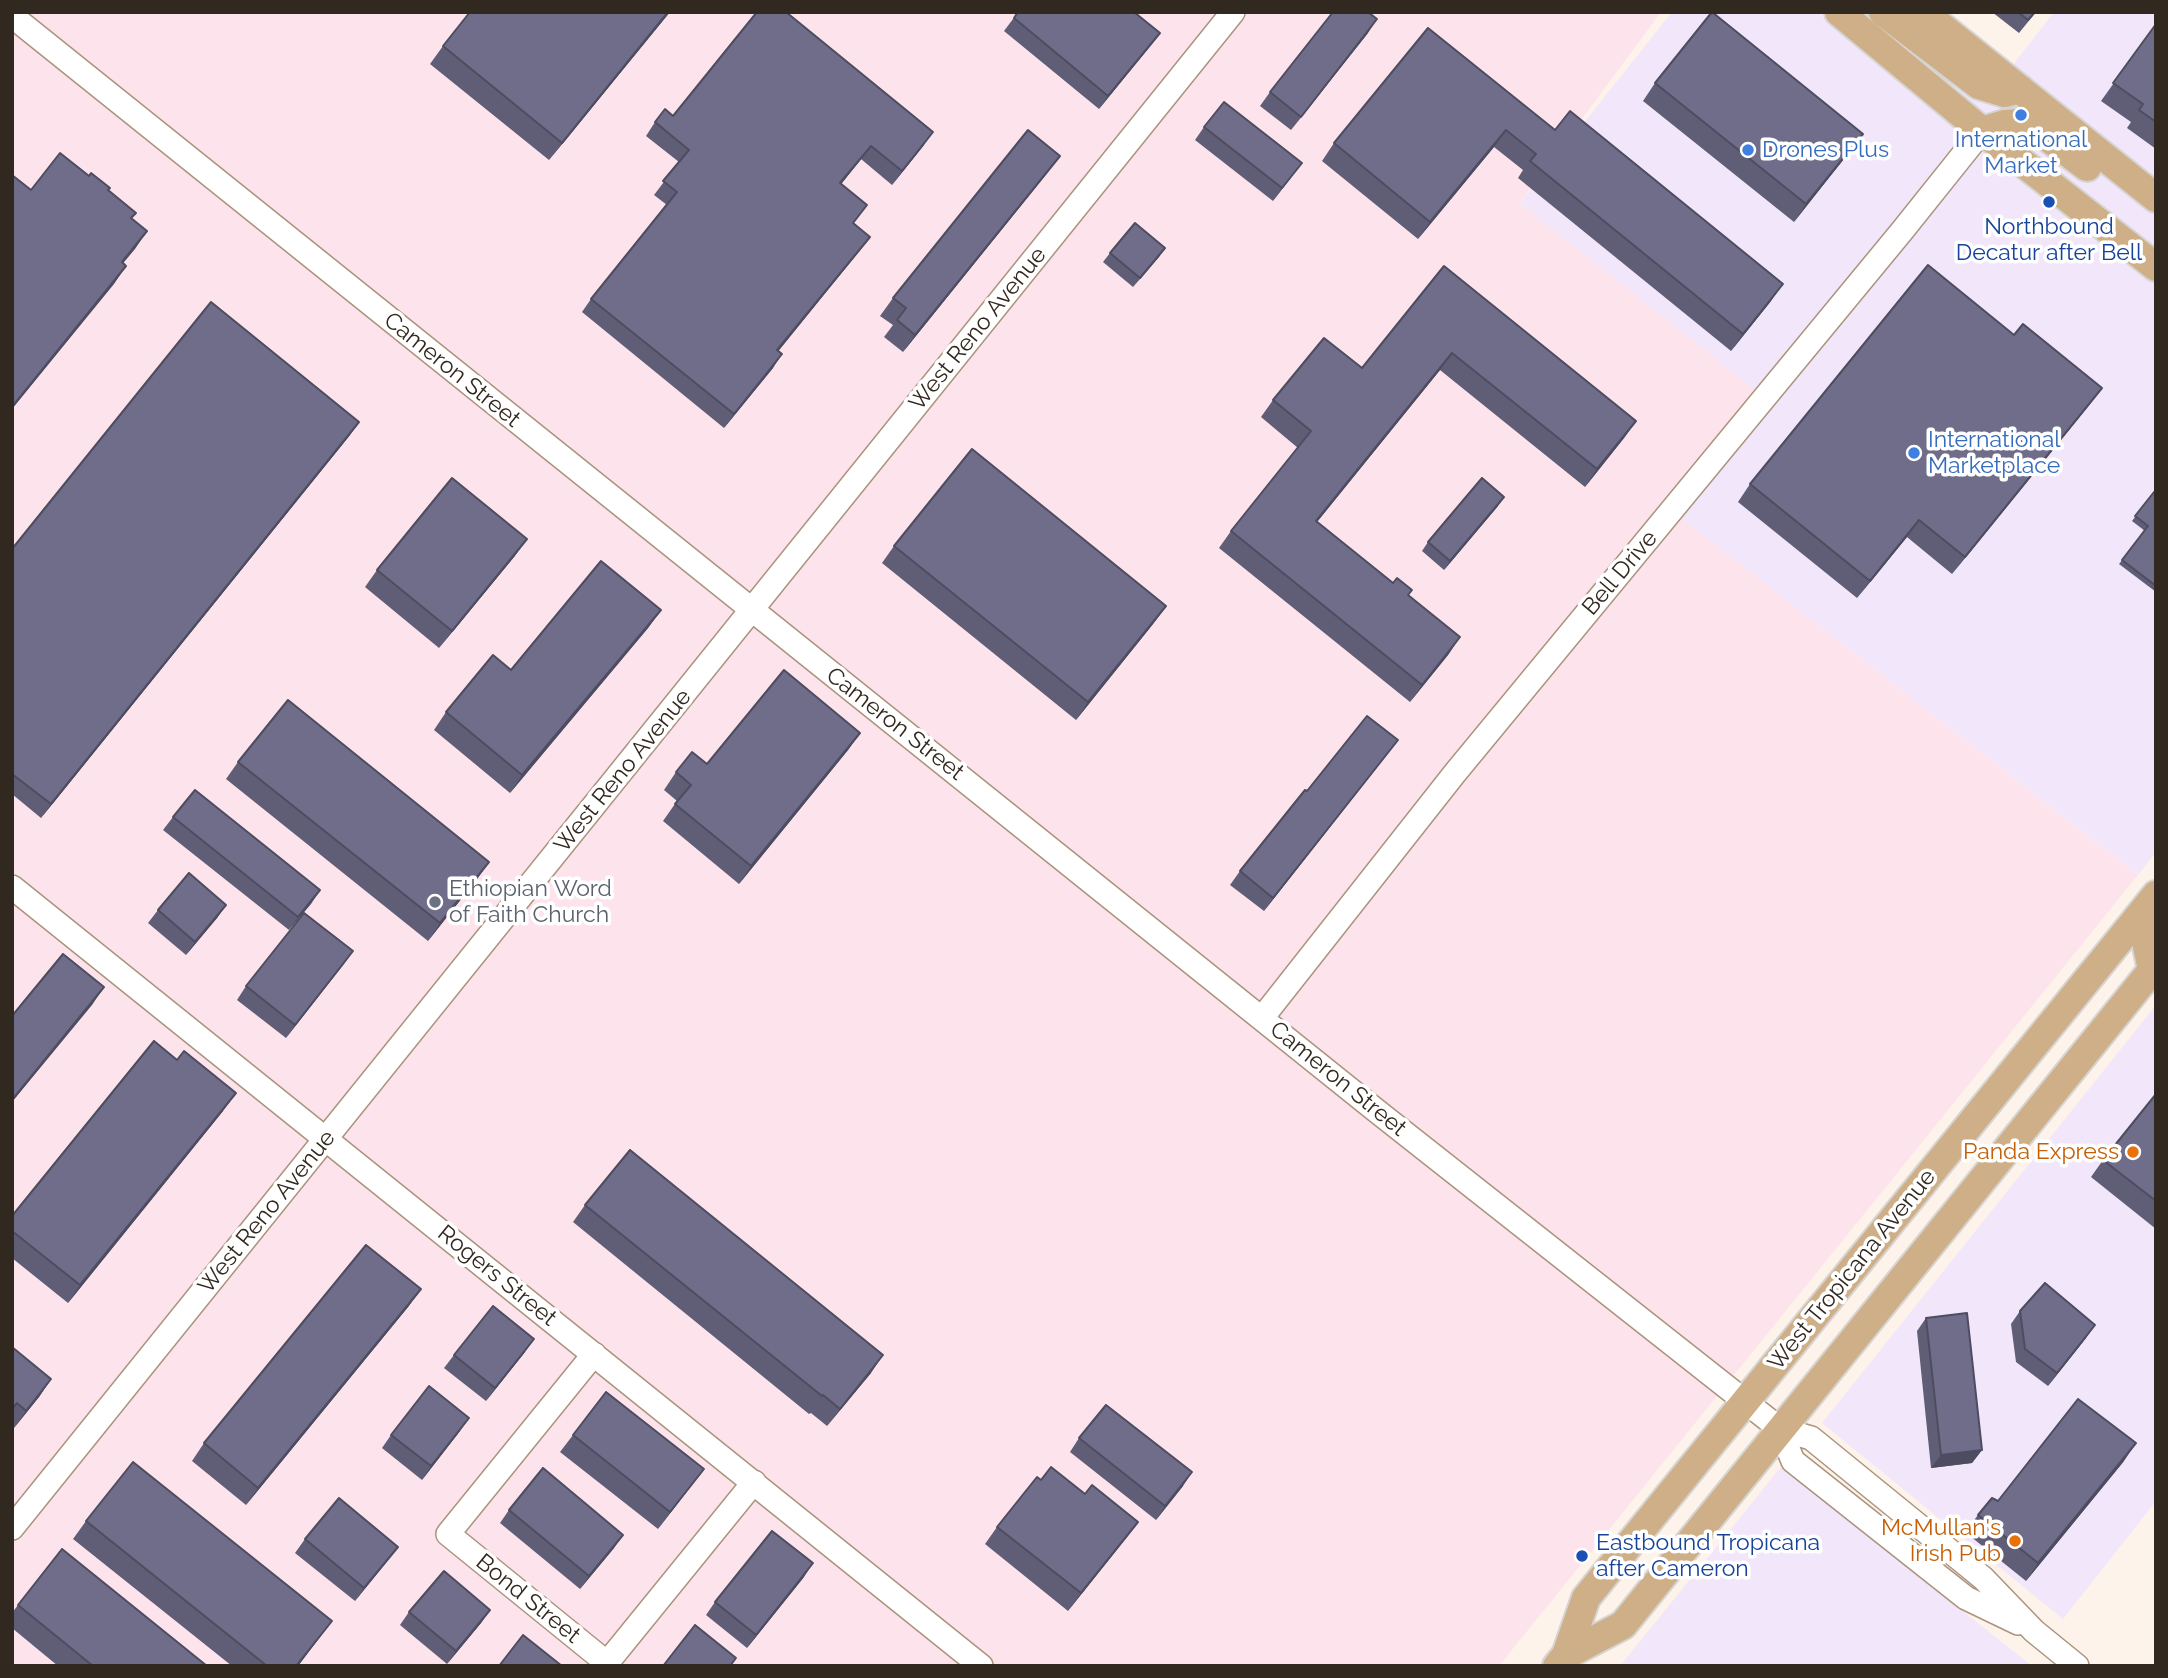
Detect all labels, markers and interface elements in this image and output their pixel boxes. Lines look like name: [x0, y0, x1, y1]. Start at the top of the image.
marker: International Market: [2013, 107, 2029, 123]
place label: International Market: [1955, 126, 2087, 180]
place label: Drones Plus: [1762, 136, 1889, 164]
marker: Drones Plus: [1740, 142, 1756, 158]
marker: Northbound Decatur after Bell: [2041, 194, 2057, 210]
place label: Northbound Decatur after Bell: [1956, 213, 2142, 267]
street label: West Reno Avenue: [904, 242, 1052, 416]
street label: Cameron Street: [378, 307, 526, 433]
place label: International Marketplace: [1928, 426, 2061, 480]
marker: International Marketplace: [1906, 445, 1922, 461]
street label: Bell Drive: [1577, 525, 1663, 621]
street label: Cameron Street: [821, 662, 969, 786]
street label: West Reno Avenue: [549, 684, 697, 858]
place label: Ethiopian Word of Faith Church: [449, 875, 612, 929]
marker: Ethiopian Word of Faith Church: [427, 894, 443, 910]
street label: Cameron Street: [1264, 1016, 1412, 1142]
street label: West Reno Avenue: [193, 1125, 341, 1299]
place label: Panda Express: [1963, 1138, 2119, 1166]
marker: Panda Express: [2125, 1144, 2141, 1160]
street label: West Tropicana Avenue: [1762, 1164, 1942, 1376]
street label: Rogers Street: [432, 1220, 562, 1332]
place label: McMullan's Irish Pub: [1881, 1514, 2001, 1568]
place label: Eastbound Tropicana after Cameron: [1596, 1529, 1820, 1583]
marker: McMullan's Irish Pub: [2007, 1533, 2023, 1549]
marker: Eastbound Tropicana after Cameron: [1574, 1548, 1590, 1564]
street label: Bond Street: [470, 1549, 586, 1649]

